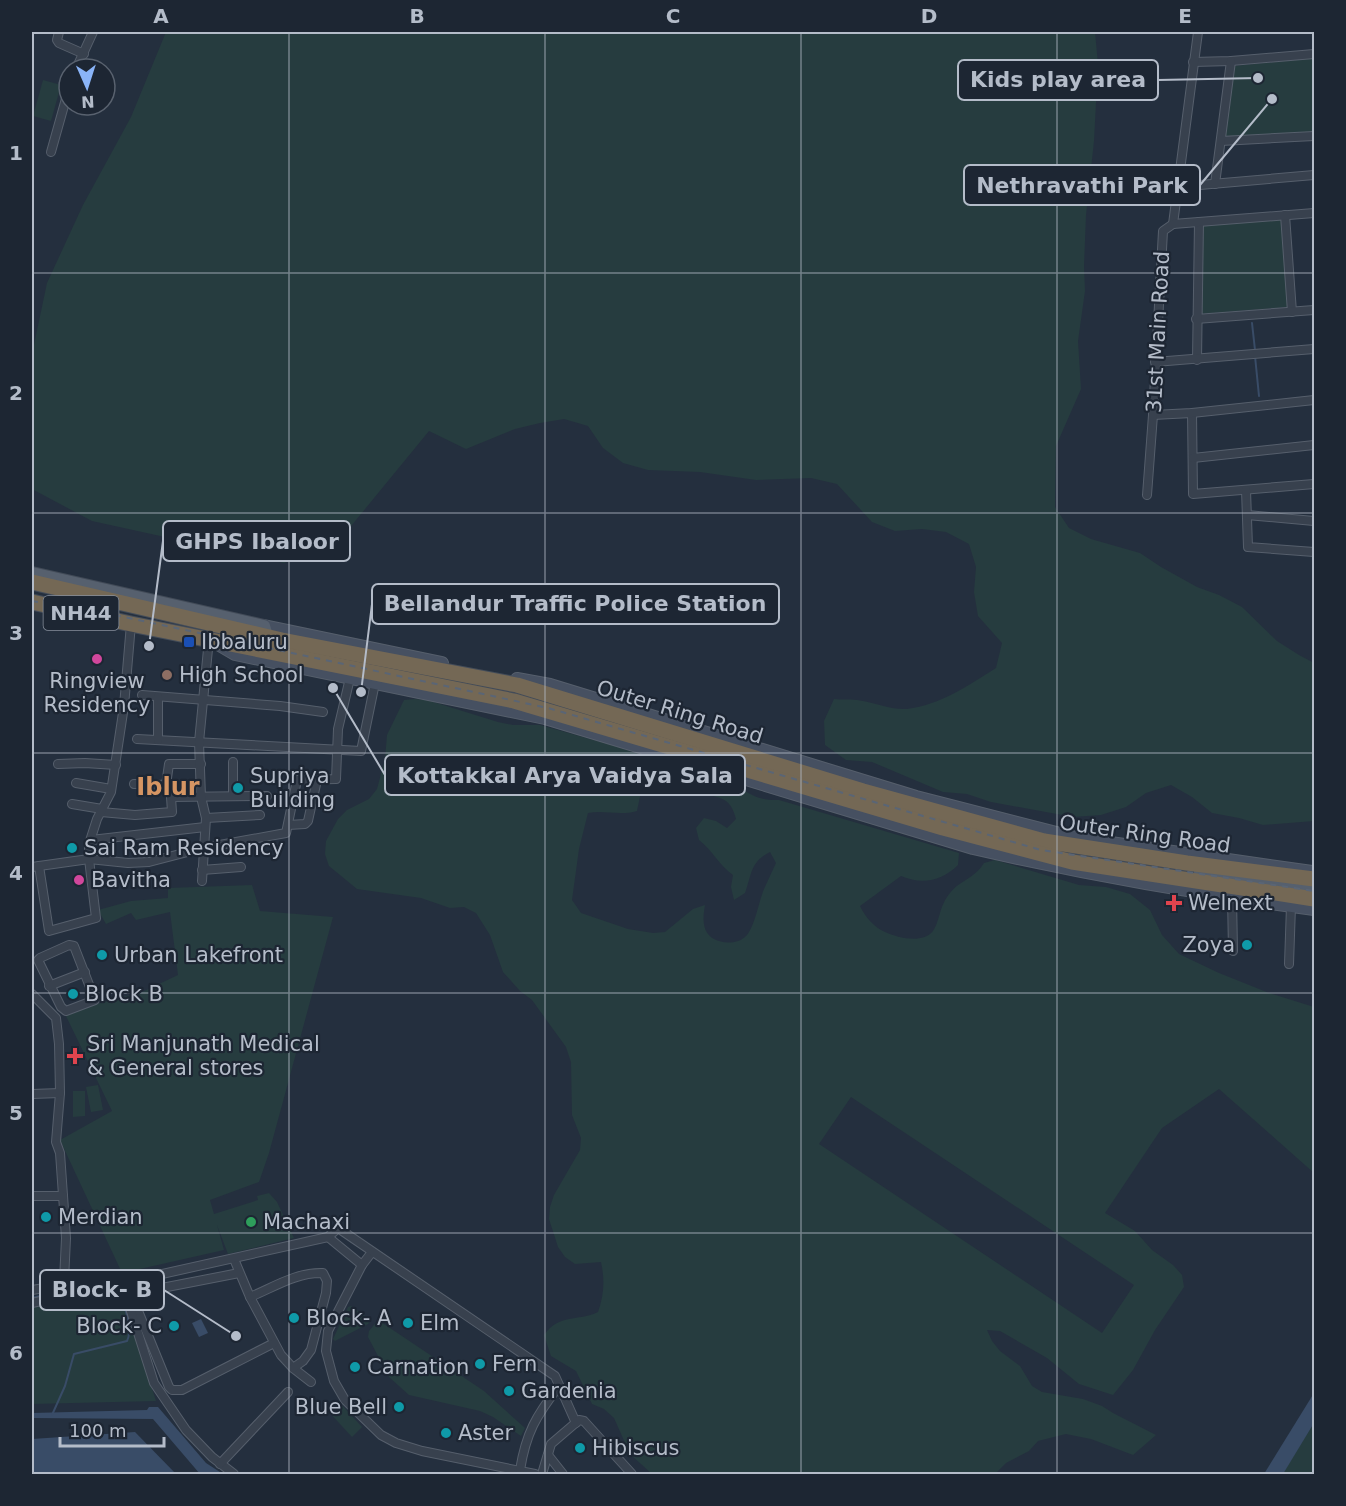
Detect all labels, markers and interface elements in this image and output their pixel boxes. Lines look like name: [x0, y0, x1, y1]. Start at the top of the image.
text: A: [153, 4, 169, 28]
text: B: [409, 4, 425, 28]
text: C: [666, 4, 680, 28]
text: D: [921, 4, 937, 28]
text: E: [1178, 4, 1192, 28]
north arrow: [57, 57, 117, 117]
callout: Kids play area: [958, 60, 1158, 100]
text: Kids play area: [970, 67, 1146, 92]
text: N: [81, 92, 95, 111]
text: 1: [9, 141, 23, 165]
callout: Nethravathi Park: [964, 165, 1200, 205]
text: Nethravathi Park: [976, 173, 1189, 198]
street label: 31st Main Road: [1142, 250, 1174, 414]
text: 2: [9, 381, 23, 405]
callout: GHPS Ibaloor: [163, 521, 350, 561]
text: GHPS Ibaloor: [175, 529, 339, 554]
callout: Bellandur Traffic Police Station: [372, 584, 779, 624]
text: Bellandur Traffic Police Station: [384, 591, 766, 616]
road number: NH44: [44, 596, 118, 630]
text: 3: [9, 621, 23, 645]
place label: Ibbaluru: [201, 630, 288, 654]
marker: Ibbaluru: [182, 635, 196, 649]
marker: Ringview Residency: [90, 652, 104, 666]
place label: High School: [179, 663, 304, 687]
marker: High School: [160, 668, 174, 682]
place label: Ringview Residency: [44, 669, 150, 717]
street label: Outer Ring Road: [594, 675, 766, 749]
callout: Kottakkal Arya Vaidya Sala: [385, 755, 745, 795]
text: Kottakkal Arya Vaidya Sala: [397, 763, 733, 788]
place label: Supriya Building: [250, 764, 335, 812]
district label: Iblur: [136, 773, 200, 801]
marker: Supriya Building: [231, 781, 245, 795]
street label: Outer Ring Road: [1058, 810, 1232, 858]
place label: Sai Ram Residency: [84, 836, 284, 860]
marker: Sai Ram Residency: [65, 841, 79, 855]
text: 4: [9, 861, 23, 885]
place label: Bavitha: [91, 868, 171, 892]
marker: Bavitha: [72, 873, 86, 887]
place label: Welnext: [1188, 891, 1273, 915]
marker: Welnext: [1165, 894, 1183, 912]
place label: Zoya: [1182, 933, 1235, 957]
marker: Zoya: [1240, 938, 1254, 952]
place label: Urban Lakefront: [114, 943, 283, 967]
marker: Urban Lakefront: [95, 948, 109, 962]
place label: Block B: [85, 982, 163, 1006]
marker: Block B: [66, 987, 80, 1001]
place label: Sri Manjunath Medical & General stores: [87, 1032, 320, 1080]
marker: Sri Manjunath Medical & General stores: [68, 1049, 82, 1063]
text: 5: [9, 1101, 23, 1125]
place label: Merdian: [58, 1205, 143, 1229]
marker: Merdian: [39, 1210, 53, 1224]
place label: Machaxi: [263, 1210, 350, 1234]
marker: Machaxi: [244, 1215, 258, 1229]
callout: Block- B: [40, 1270, 164, 1310]
text: Block- B: [52, 1277, 152, 1302]
place label: Block- A: [306, 1306, 392, 1330]
marker: Block- A: [287, 1311, 301, 1325]
place label: Elm: [420, 1311, 460, 1335]
place label: Block- C: [76, 1314, 162, 1338]
marker: Elm: [401, 1316, 415, 1330]
marker: Block- C: [167, 1319, 181, 1333]
text: 6: [9, 1341, 23, 1365]
place label: Fern: [492, 1352, 537, 1376]
place label: Carnation: [367, 1355, 469, 1379]
marker: Fern: [473, 1357, 487, 1371]
marker: Carnation: [348, 1360, 362, 1374]
place label: Gardenia: [521, 1379, 617, 1403]
marker: Gardenia: [502, 1384, 516, 1398]
place label: Blue Bell: [295, 1395, 387, 1419]
marker: Blue Bell: [392, 1400, 406, 1414]
scale bar: [60, 1410, 164, 1448]
text: 100 m: [69, 1420, 127, 1441]
place label: Aster: [458, 1421, 513, 1445]
marker: Aster: [439, 1426, 453, 1440]
place label: Hibiscus: [592, 1436, 680, 1460]
marker: Hibiscus: [573, 1441, 587, 1455]

